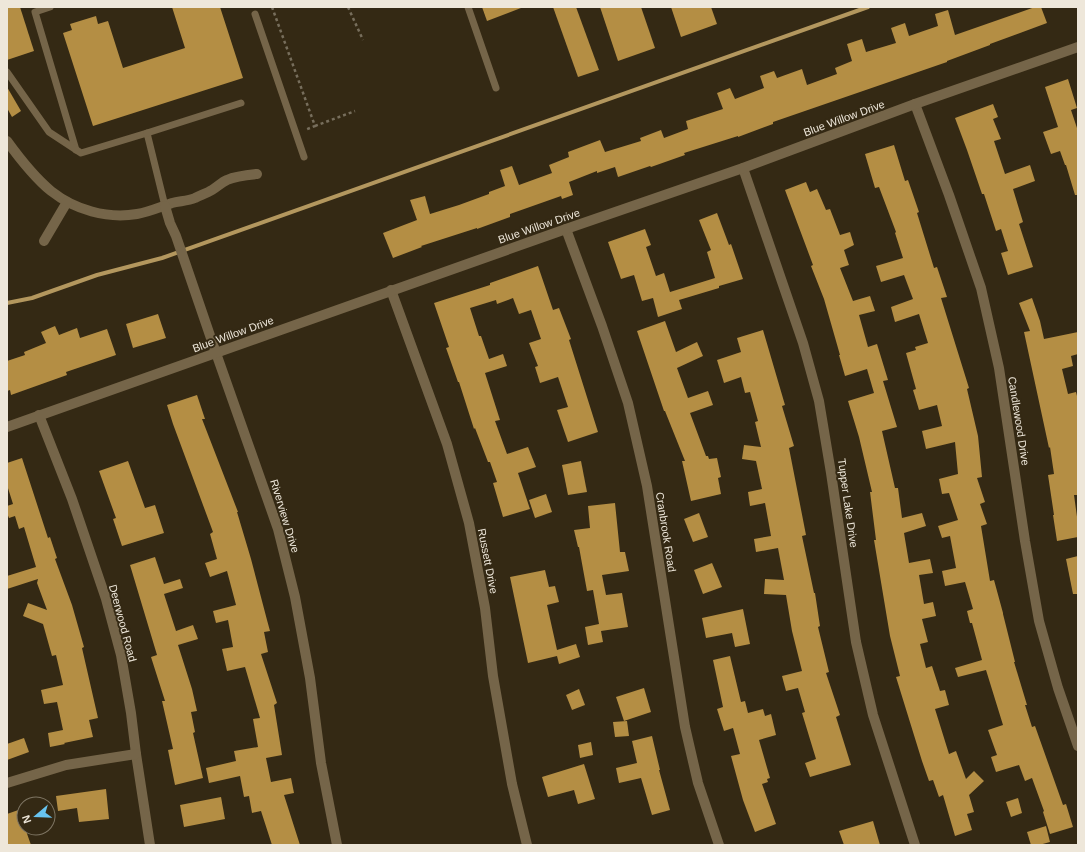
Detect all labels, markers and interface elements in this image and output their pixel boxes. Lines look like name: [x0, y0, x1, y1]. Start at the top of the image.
street label: Blue Willow Drive: [802, 98, 886, 138]
street label: Blue Willow Drive: [497, 206, 581, 246]
street label: Blue Willow Drive: [191, 314, 275, 354]
street label: Candlewood Drive: [1006, 376, 1032, 466]
street label: Tupper Lake Drive: [836, 458, 860, 548]
street label: Riverview Drive: [268, 478, 302, 554]
street label: Cranbrook Road: [654, 491, 678, 573]
street label: Russett Drive: [476, 527, 500, 595]
street label: Deerwood Road: [107, 583, 139, 663]
north arrow: [16, 796, 56, 836]
text: N: [20, 813, 34, 825]

